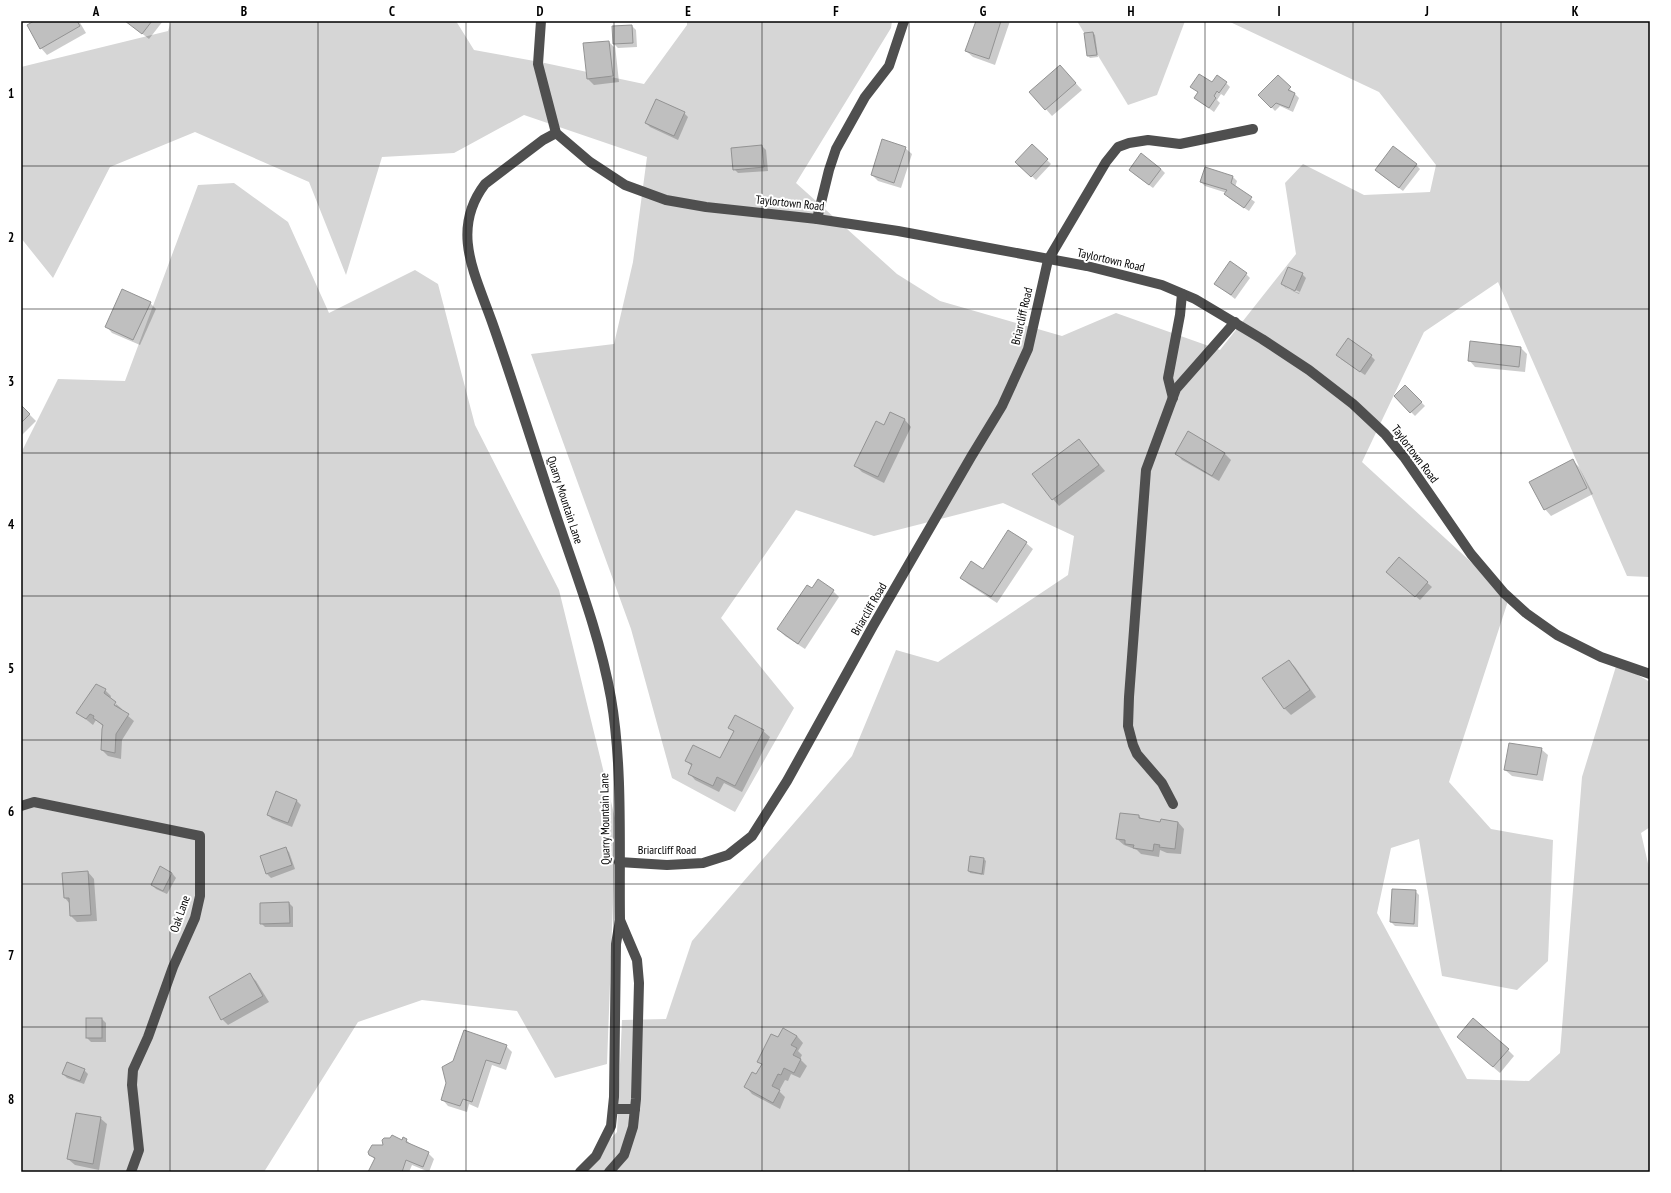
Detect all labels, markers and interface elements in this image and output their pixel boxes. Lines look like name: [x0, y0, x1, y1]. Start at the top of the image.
text: A: [92, 3, 100, 20]
text: B: [241, 3, 247, 20]
text: C: [389, 3, 395, 20]
text: D: [537, 3, 544, 20]
text: E: [685, 3, 691, 20]
text: F: [833, 3, 839, 20]
text: G: [980, 3, 987, 20]
text: H: [1128, 3, 1135, 20]
text: I: [1277, 3, 1281, 20]
text: J: [1424, 3, 1429, 20]
text: K: [1572, 3, 1579, 20]
text: 1: [8, 85, 14, 102]
street label: Taylortown Road: [755, 191, 825, 214]
text: 2: [8, 229, 14, 246]
street label: Taylortown Road: [1076, 244, 1146, 275]
street label: Briarcliff Road: [1008, 286, 1035, 346]
text: 3: [8, 373, 14, 390]
street label: Taylortown Road: [1389, 422, 1442, 486]
street label: Quarry Mountain Lane: [544, 454, 587, 546]
text: 4: [8, 516, 15, 533]
street label: Briarcliff Road: [847, 580, 890, 638]
text: 5: [8, 660, 14, 677]
street label: Quarry Mountain Lane: [596, 773, 613, 865]
text: 6: [8, 803, 14, 820]
street label: Briarcliff Road: [638, 842, 696, 857]
street label: Oak Lane: [166, 893, 193, 934]
text: 7: [8, 947, 14, 964]
text: 8: [8, 1091, 14, 1108]

